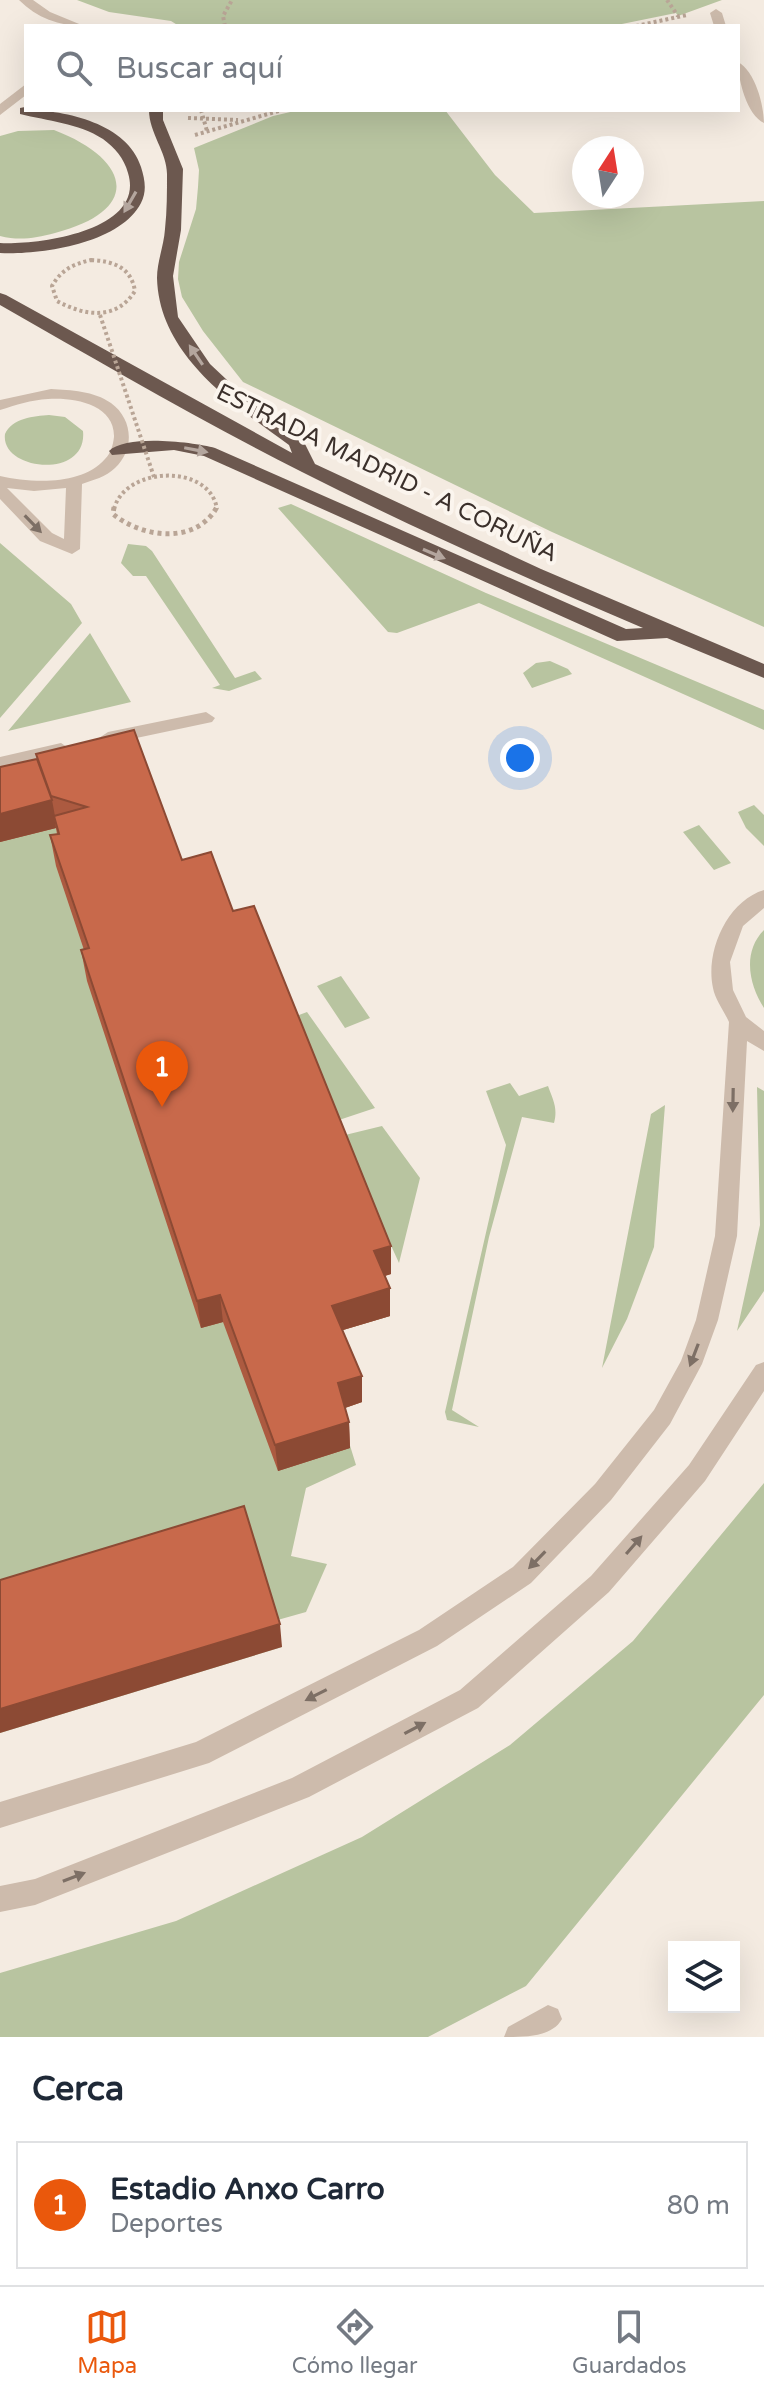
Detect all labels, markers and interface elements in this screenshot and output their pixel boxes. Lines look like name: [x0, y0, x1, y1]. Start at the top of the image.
search box: [24, 24, 740, 112]
icon: search: [52, 46, 96, 90]
text: Buscar aquí: [116, 50, 283, 87]
north arrow: [572, 136, 644, 208]
one-way arrow: [123, 191, 137, 213]
one-way arrow: [189, 344, 204, 366]
street label: ESTRADA MADRID - A CORUÑA: [212, 377, 562, 569]
one-way arrow: [183, 444, 208, 456]
one-way arrow: [23, 514, 42, 533]
one-way arrow: [422, 547, 446, 560]
your location: [500, 738, 540, 778]
pin: 1: [136, 1041, 188, 1107]
one-way arrow: [727, 1088, 739, 1113]
one-way arrow: [687, 1343, 700, 1367]
one-way arrow: [625, 1535, 643, 1554]
one-way arrow: [528, 1550, 547, 1569]
one-way arrow: [305, 1689, 328, 1702]
one-way arrow: [403, 1721, 426, 1734]
one-way arrow: [62, 1870, 86, 1883]
map controls: [668, 1941, 740, 2013]
button: layers: [668, 1941, 740, 2013]
text: Cerca: [32, 2069, 124, 2110]
text: Estadio Anxo Carro: [110, 2171, 385, 2208]
text: 1: [52, 2190, 68, 2221]
text: 80 m: [667, 2190, 730, 2221]
text: Deportes: [110, 2208, 223, 2239]
tab: Mapa: [77, 2305, 137, 2379]
tab: Cómo llegar: [292, 2305, 417, 2379]
tab: Guardados: [572, 2305, 687, 2379]

